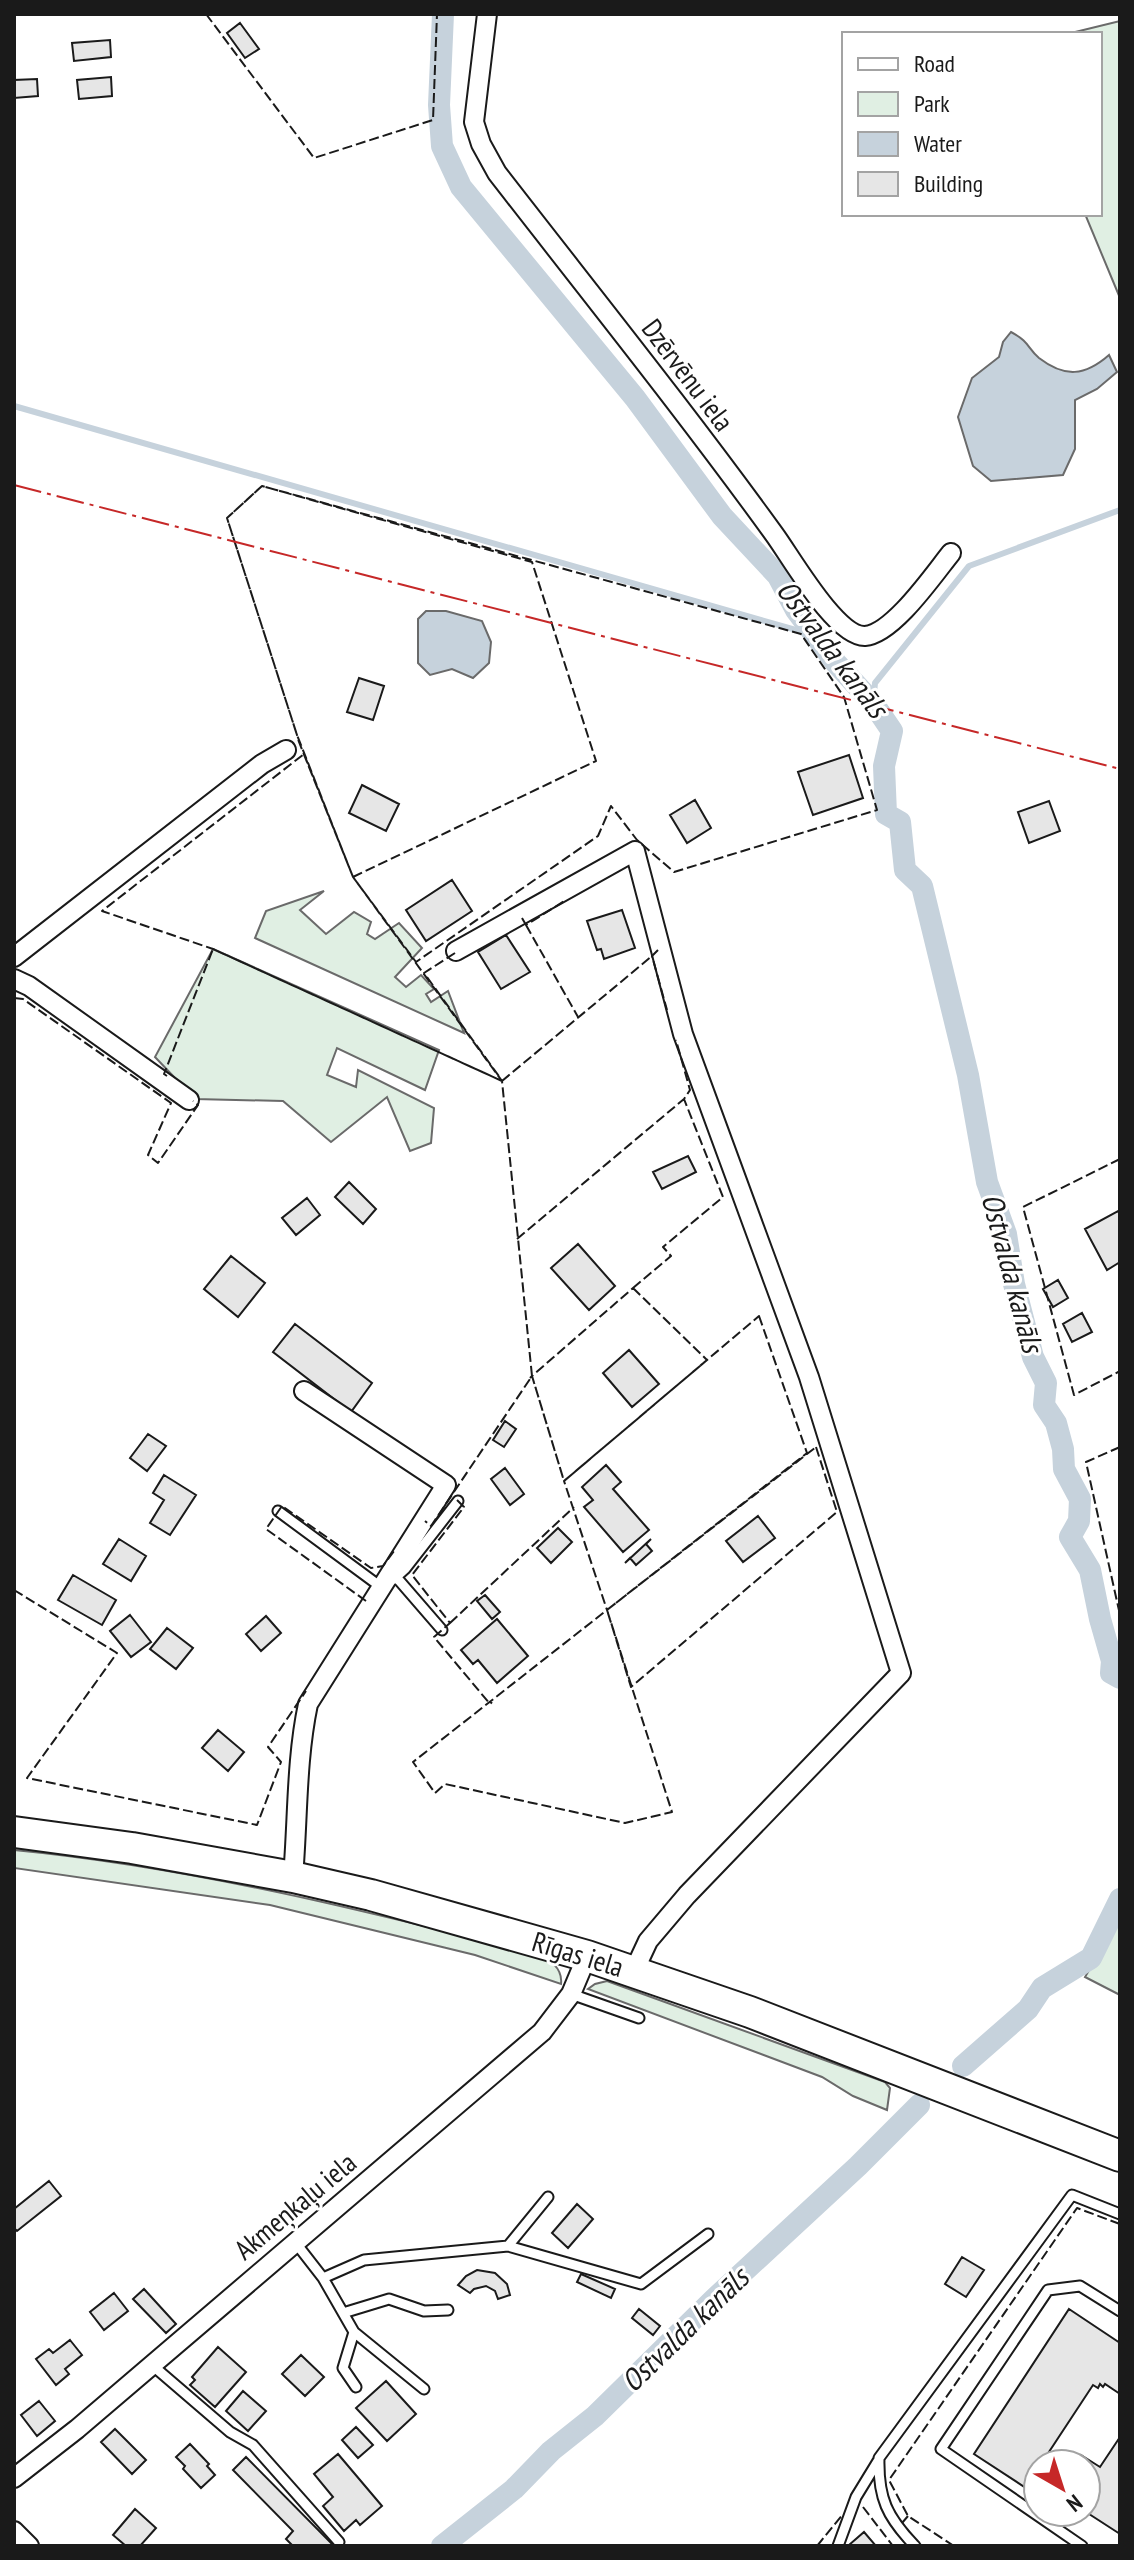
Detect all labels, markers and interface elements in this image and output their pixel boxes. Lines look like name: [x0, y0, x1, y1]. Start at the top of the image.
legend: [842, 32, 1102, 216]
text: Road: [914, 48, 955, 79]
text: Park: [914, 88, 950, 119]
text: Water: [914, 128, 962, 159]
text: Building: [914, 168, 983, 199]
street label: Dzērvēnu iela: [634, 311, 743, 438]
water label: Ostvalda kanāls: [769, 571, 899, 727]
water label: Ostvalda kanāls: [974, 1189, 1054, 1359]
street label: Rīgas iela: [528, 1922, 628, 1985]
street label: Akmeņkaļu iela: [226, 2144, 363, 2267]
water label: Ostvalda kanāls: [612, 2256, 758, 2399]
north arrow: [1022, 2448, 1102, 2528]
text: N: [1061, 2489, 1088, 2518]

